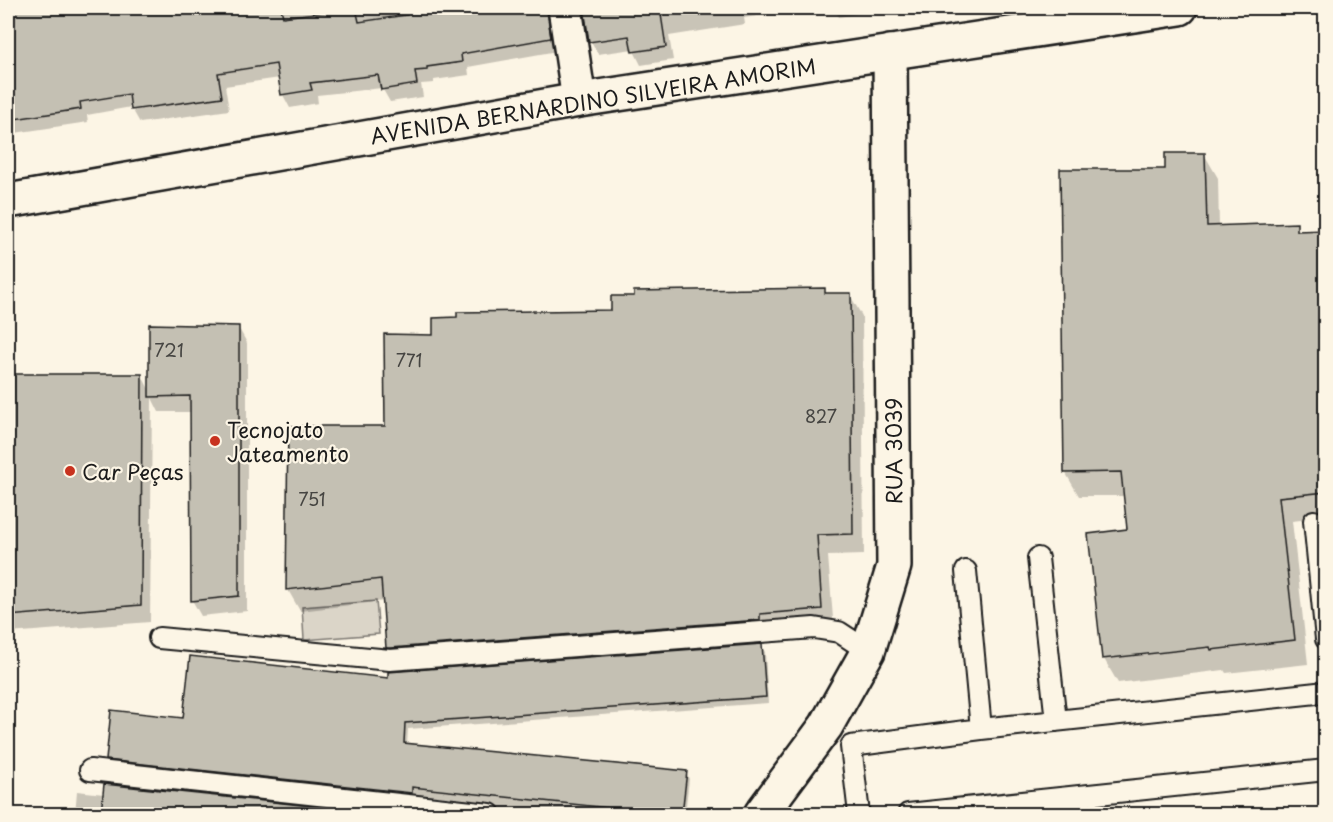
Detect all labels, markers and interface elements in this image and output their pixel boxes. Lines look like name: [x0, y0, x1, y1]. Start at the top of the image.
street label: AVENIDA BERNARDINO SILVEIRA AMORIM: [368, 49, 818, 151]
house number: 721: [154, 336, 184, 363]
house number: 771: [396, 346, 422, 373]
street label: RUA 3039: [877, 398, 909, 504]
house number: 827: [805, 402, 837, 429]
place label: Tecnojato Jateamento: [227, 413, 349, 469]
marker: Tecnojato Jateamento: [208, 434, 222, 448]
place label: Car Peças: [82, 455, 183, 487]
marker: Car Peças: [63, 464, 77, 478]
house number: 751: [298, 485, 326, 512]

